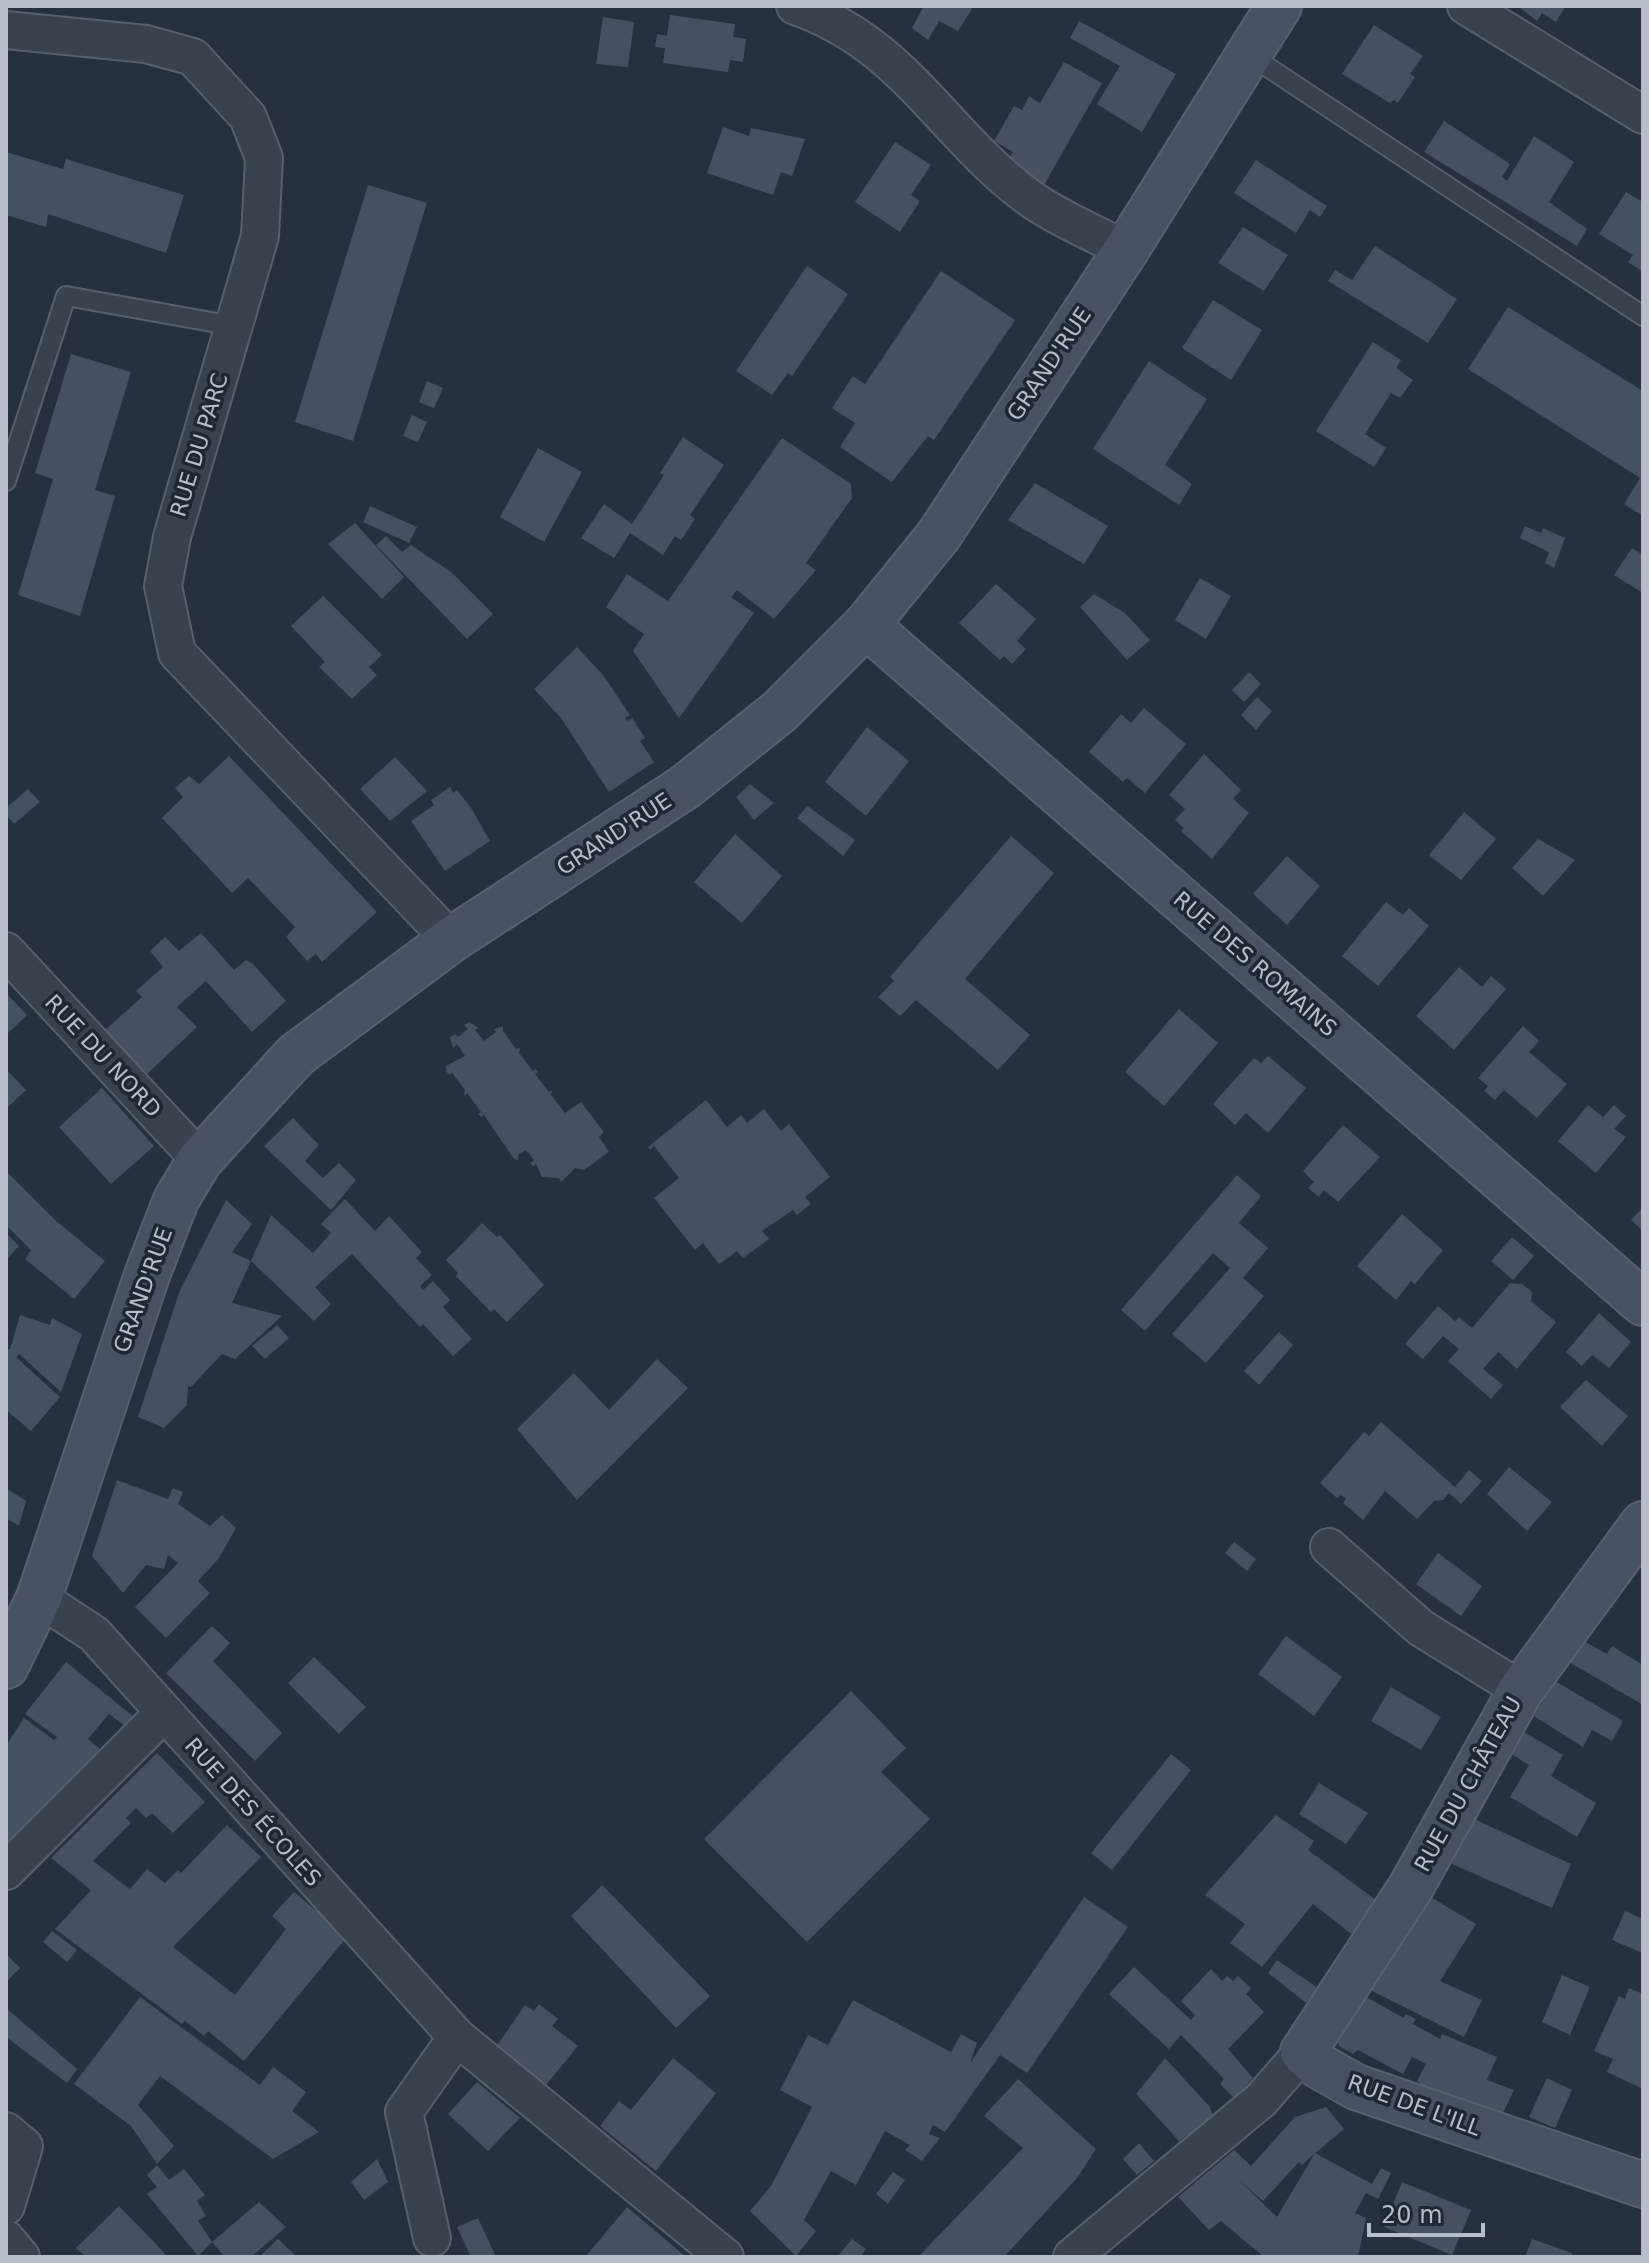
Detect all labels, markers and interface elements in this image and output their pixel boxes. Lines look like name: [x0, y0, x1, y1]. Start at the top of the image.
street label: GRAND'RUE: [1002, 303, 1096, 425]
street label: RUE DU PARC: [165, 370, 233, 520]
street label: GRAND'RUE: [552, 788, 676, 880]
street label: RUE DES ROMAINS: [1168, 886, 1342, 1042]
street label: RUE DU NORD: [40, 990, 166, 1122]
street label: GRAND'RUE: [109, 1224, 177, 1356]
street label: RUE DU CHÂTEAU: [1410, 1692, 1526, 1876]
street label: RUE DES ÉCOLES: [180, 1733, 326, 1891]
street label: RUE DE L'ILL: [1344, 2069, 1484, 2141]
scale bar: [1369, 2187, 1483, 2237]
text: 20 m: [1381, 2201, 1443, 2229]

